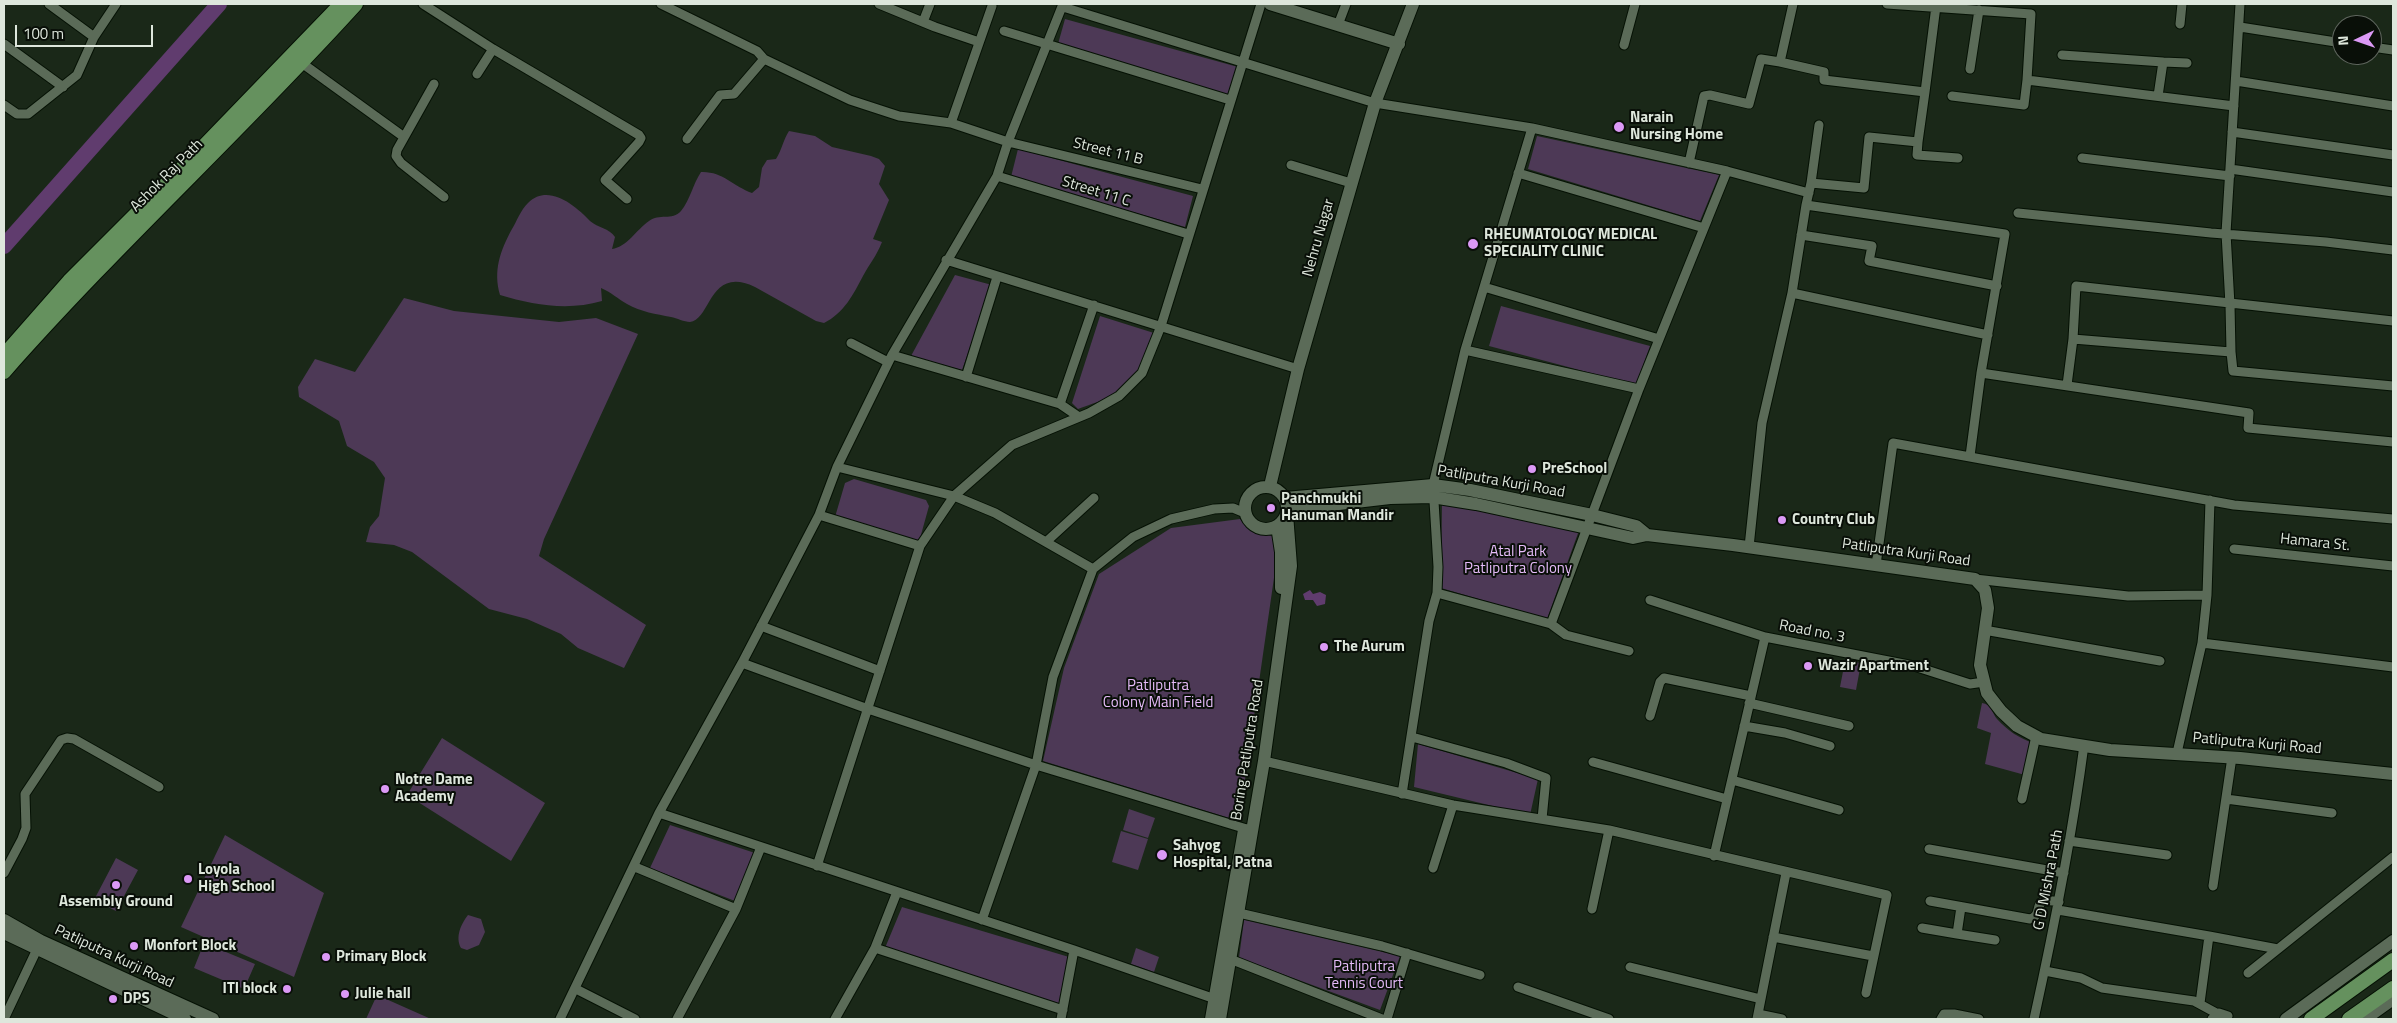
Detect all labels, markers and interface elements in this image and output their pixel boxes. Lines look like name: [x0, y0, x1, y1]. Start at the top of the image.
scale bar: [18, 15, 155, 47]
north arrow: [2332, 15, 2382, 65]
text: 100 m: [23, 22, 64, 45]
text: N: [2332, 35, 2353, 46]
place label: Narain Nursing Home: [1630, 109, 1723, 144]
marker: Narain Nursing Home: [1612, 120, 1626, 134]
street label: Street 11 B: [1071, 135, 1145, 169]
street label: Ashok Raj Path: [127, 136, 207, 216]
street label: Street 11 C: [1060, 173, 1132, 211]
street label: Nehru Nagar: [1299, 197, 1339, 279]
place label: RHEUMATOLOGY MEDICAL SPECIALITY CLINIC: [1484, 226, 1657, 261]
marker: RHEUMATOLOGY MEDICAL SPECIALITY CLINIC: [1466, 237, 1480, 251]
place label: PreSchool: [1542, 460, 1607, 478]
street label: Patliputra Kurji Road: [1436, 462, 1566, 502]
marker: PreSchool: [1526, 463, 1538, 475]
place label: Panchmukhi Hanuman Mandir: [1281, 490, 1394, 525]
marker: Panchmukhi Hanuman Mandir: [1265, 502, 1277, 514]
place label: Country Club: [1792, 511, 1875, 529]
marker: Country Club: [1776, 514, 1788, 526]
street label: Hamara St.: [2279, 530, 2351, 556]
street label: Patliputra Kurji Road: [1841, 535, 1971, 571]
park label: Atal Park Patliputra Colony: [1464, 543, 1572, 578]
street label: Road no. 3: [1778, 617, 1846, 647]
place label: The Aurum: [1334, 638, 1405, 656]
marker: The Aurum: [1318, 641, 1330, 653]
place label: Wazir Apartment: [1818, 657, 1929, 675]
marker: Wazir Apartment: [1802, 660, 1814, 672]
park label: Patliputra Colony Main Field: [1103, 677, 1213, 712]
street label: Boring Patliputra Road: [1228, 678, 1268, 822]
street label: Patliputra Kurji Road: [2192, 729, 2322, 759]
place label: Notre Dame Academy: [395, 771, 473, 806]
marker: Notre Dame Academy: [379, 783, 391, 795]
street label: G D Mishra Path: [2030, 828, 2068, 932]
place label: Sahyog Hospital, Patna: [1173, 837, 1272, 872]
marker: Sahyog Hospital, Patna: [1155, 848, 1169, 862]
place label: Loyola High School: [198, 861, 275, 896]
marker: Loyola High School: [182, 873, 194, 885]
marker: Assembly Ground: [110, 879, 122, 891]
place label: Assembly Ground: [59, 893, 173, 911]
street label: Patliputra Kurji Road: [52, 922, 176, 992]
place label: Monfort Block: [144, 937, 236, 955]
marker: Monfort Block: [128, 940, 140, 952]
place label: Primary Block: [336, 948, 426, 966]
marker: Primary Block: [320, 951, 332, 963]
park label: Patliputra Tennis Court: [1325, 958, 1403, 993]
place label: ITI block: [223, 980, 277, 998]
marker: ITI block: [281, 983, 293, 995]
place label: Julie hall: [355, 985, 411, 1003]
marker: Julie hall: [339, 988, 351, 1000]
place label: DPS: [123, 990, 150, 1008]
marker: DPS: [107, 993, 119, 1005]

